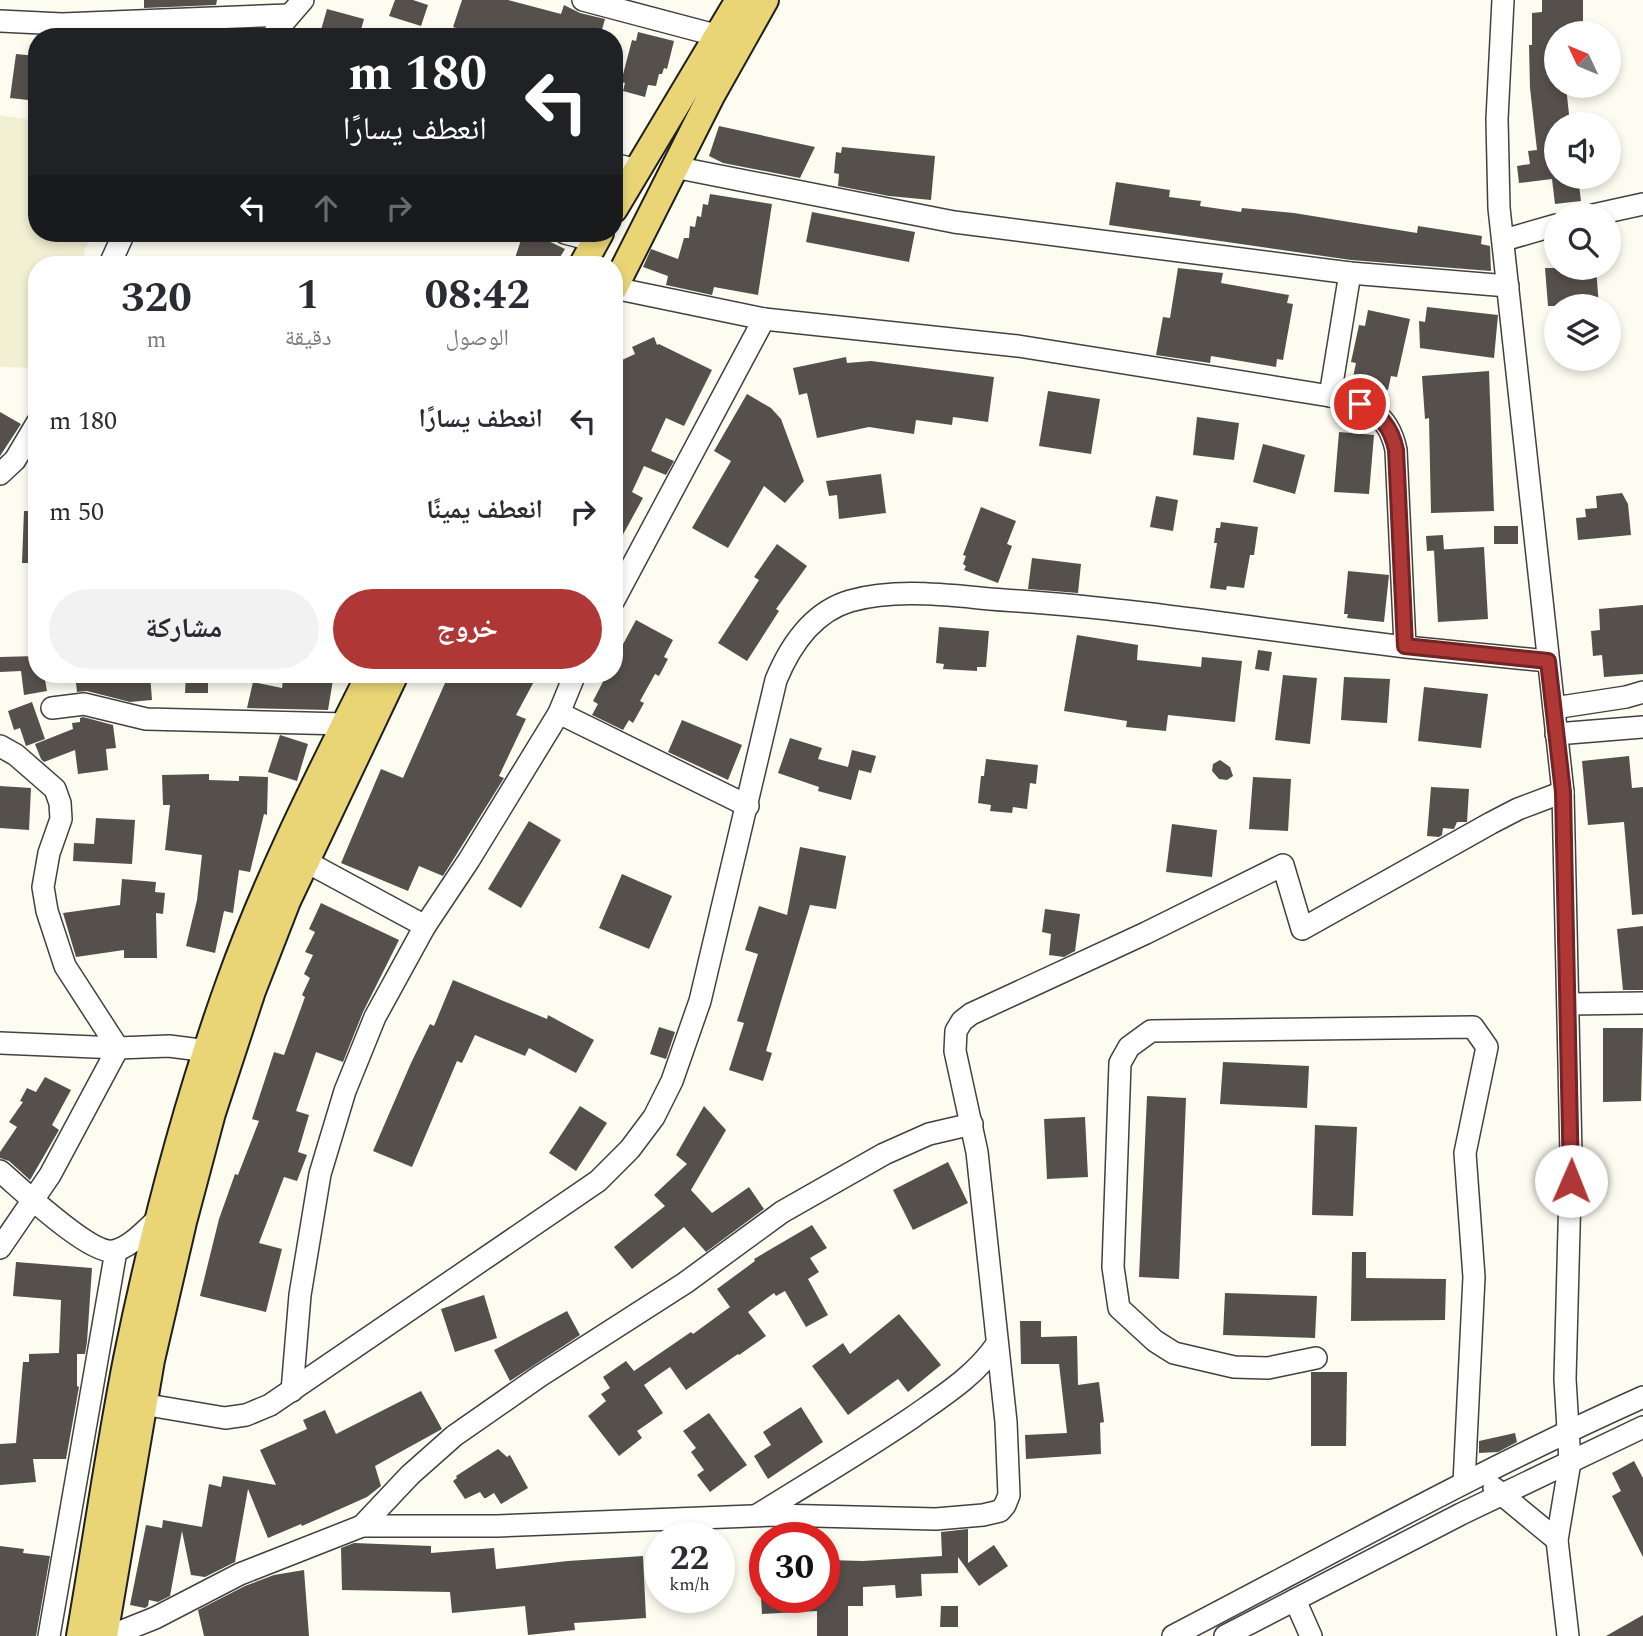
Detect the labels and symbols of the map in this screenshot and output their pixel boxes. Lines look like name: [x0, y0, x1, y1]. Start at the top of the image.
north arrow: [1544, 21, 1620, 98]
pin: [1330, 374, 1390, 434]
position arrow: [1534, 1144, 1608, 1218]
speed limit sign: 30: [749, 1522, 840, 1613]

